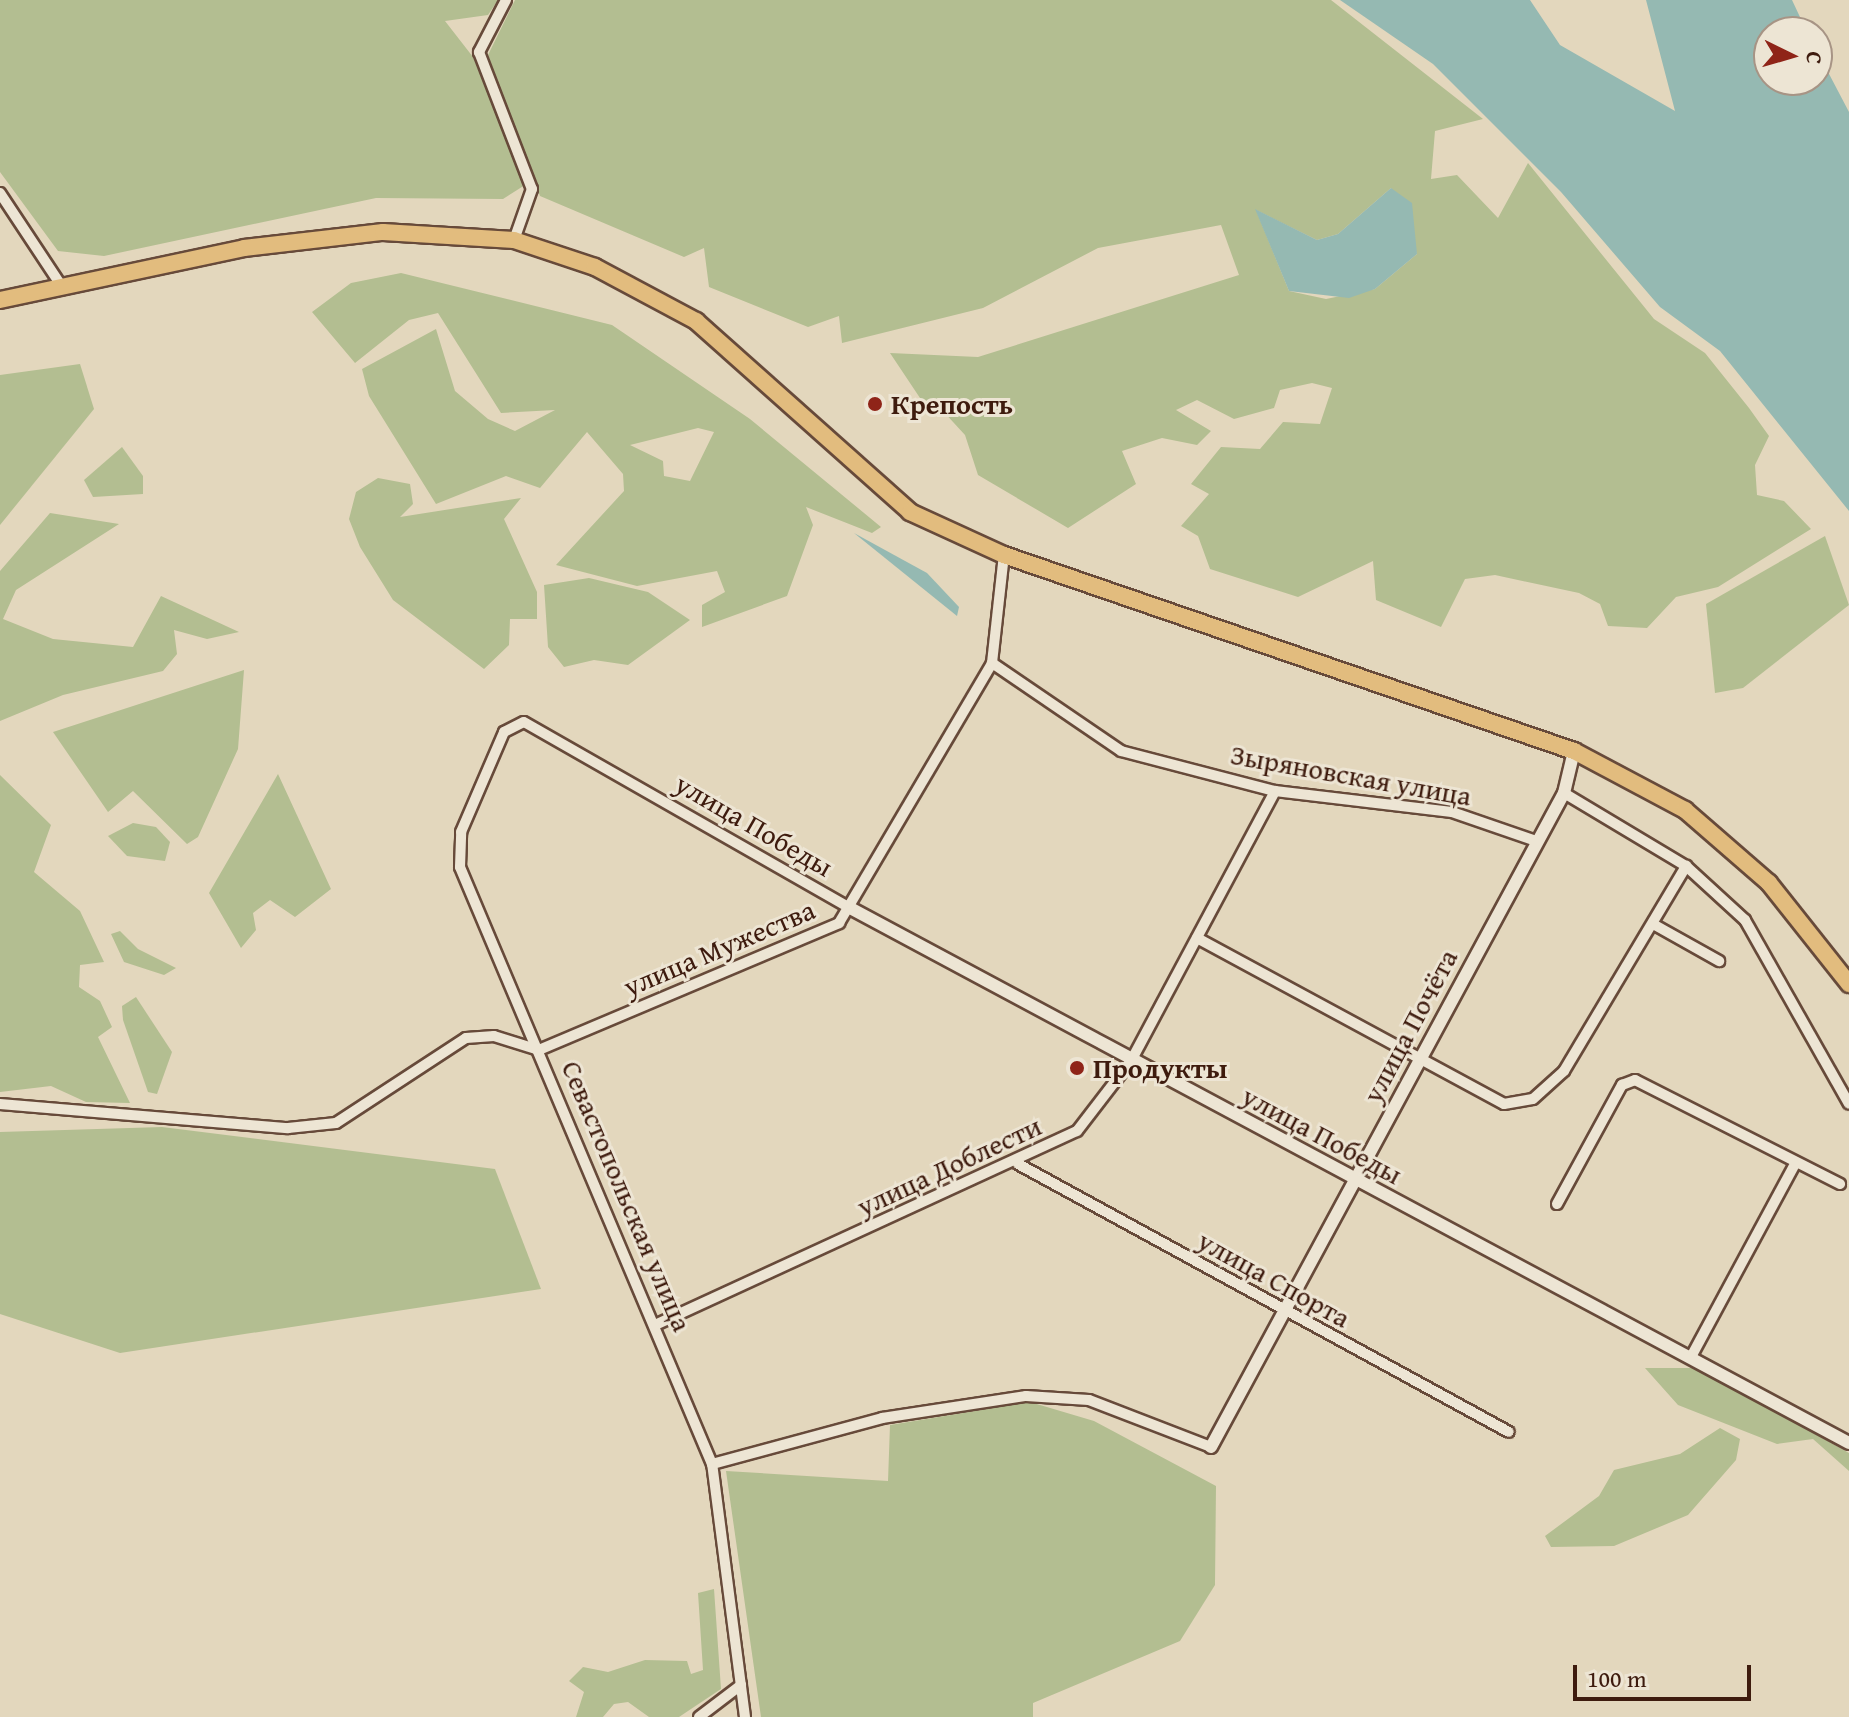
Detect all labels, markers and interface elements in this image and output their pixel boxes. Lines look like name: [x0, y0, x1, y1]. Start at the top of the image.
north arrow: [1753, 16, 1833, 96]
text: С: [1798, 50, 1831, 66]
place label: Крепость: [891, 387, 1013, 421]
marker: Крепость: [866, 395, 884, 413]
street label: Зыряновская улица: [1228, 737, 1474, 813]
street label: улица Победы: [669, 766, 839, 884]
street label: улица Мужества: [618, 893, 820, 1003]
street label: улица Почёта: [1355, 943, 1465, 1109]
place label: Продукты: [1093, 1051, 1227, 1085]
street label: Севастопольская улица: [555, 1056, 699, 1336]
marker: Продукты: [1068, 1059, 1086, 1077]
street label: улица Победы: [1236, 1079, 1408, 1191]
street label: улица Доблести: [852, 1109, 1046, 1223]
street label: улица Спорта: [1192, 1223, 1356, 1335]
scale bar: [1577, 1649, 1755, 1699]
text: 100 m: [1587, 1661, 1647, 1696]

